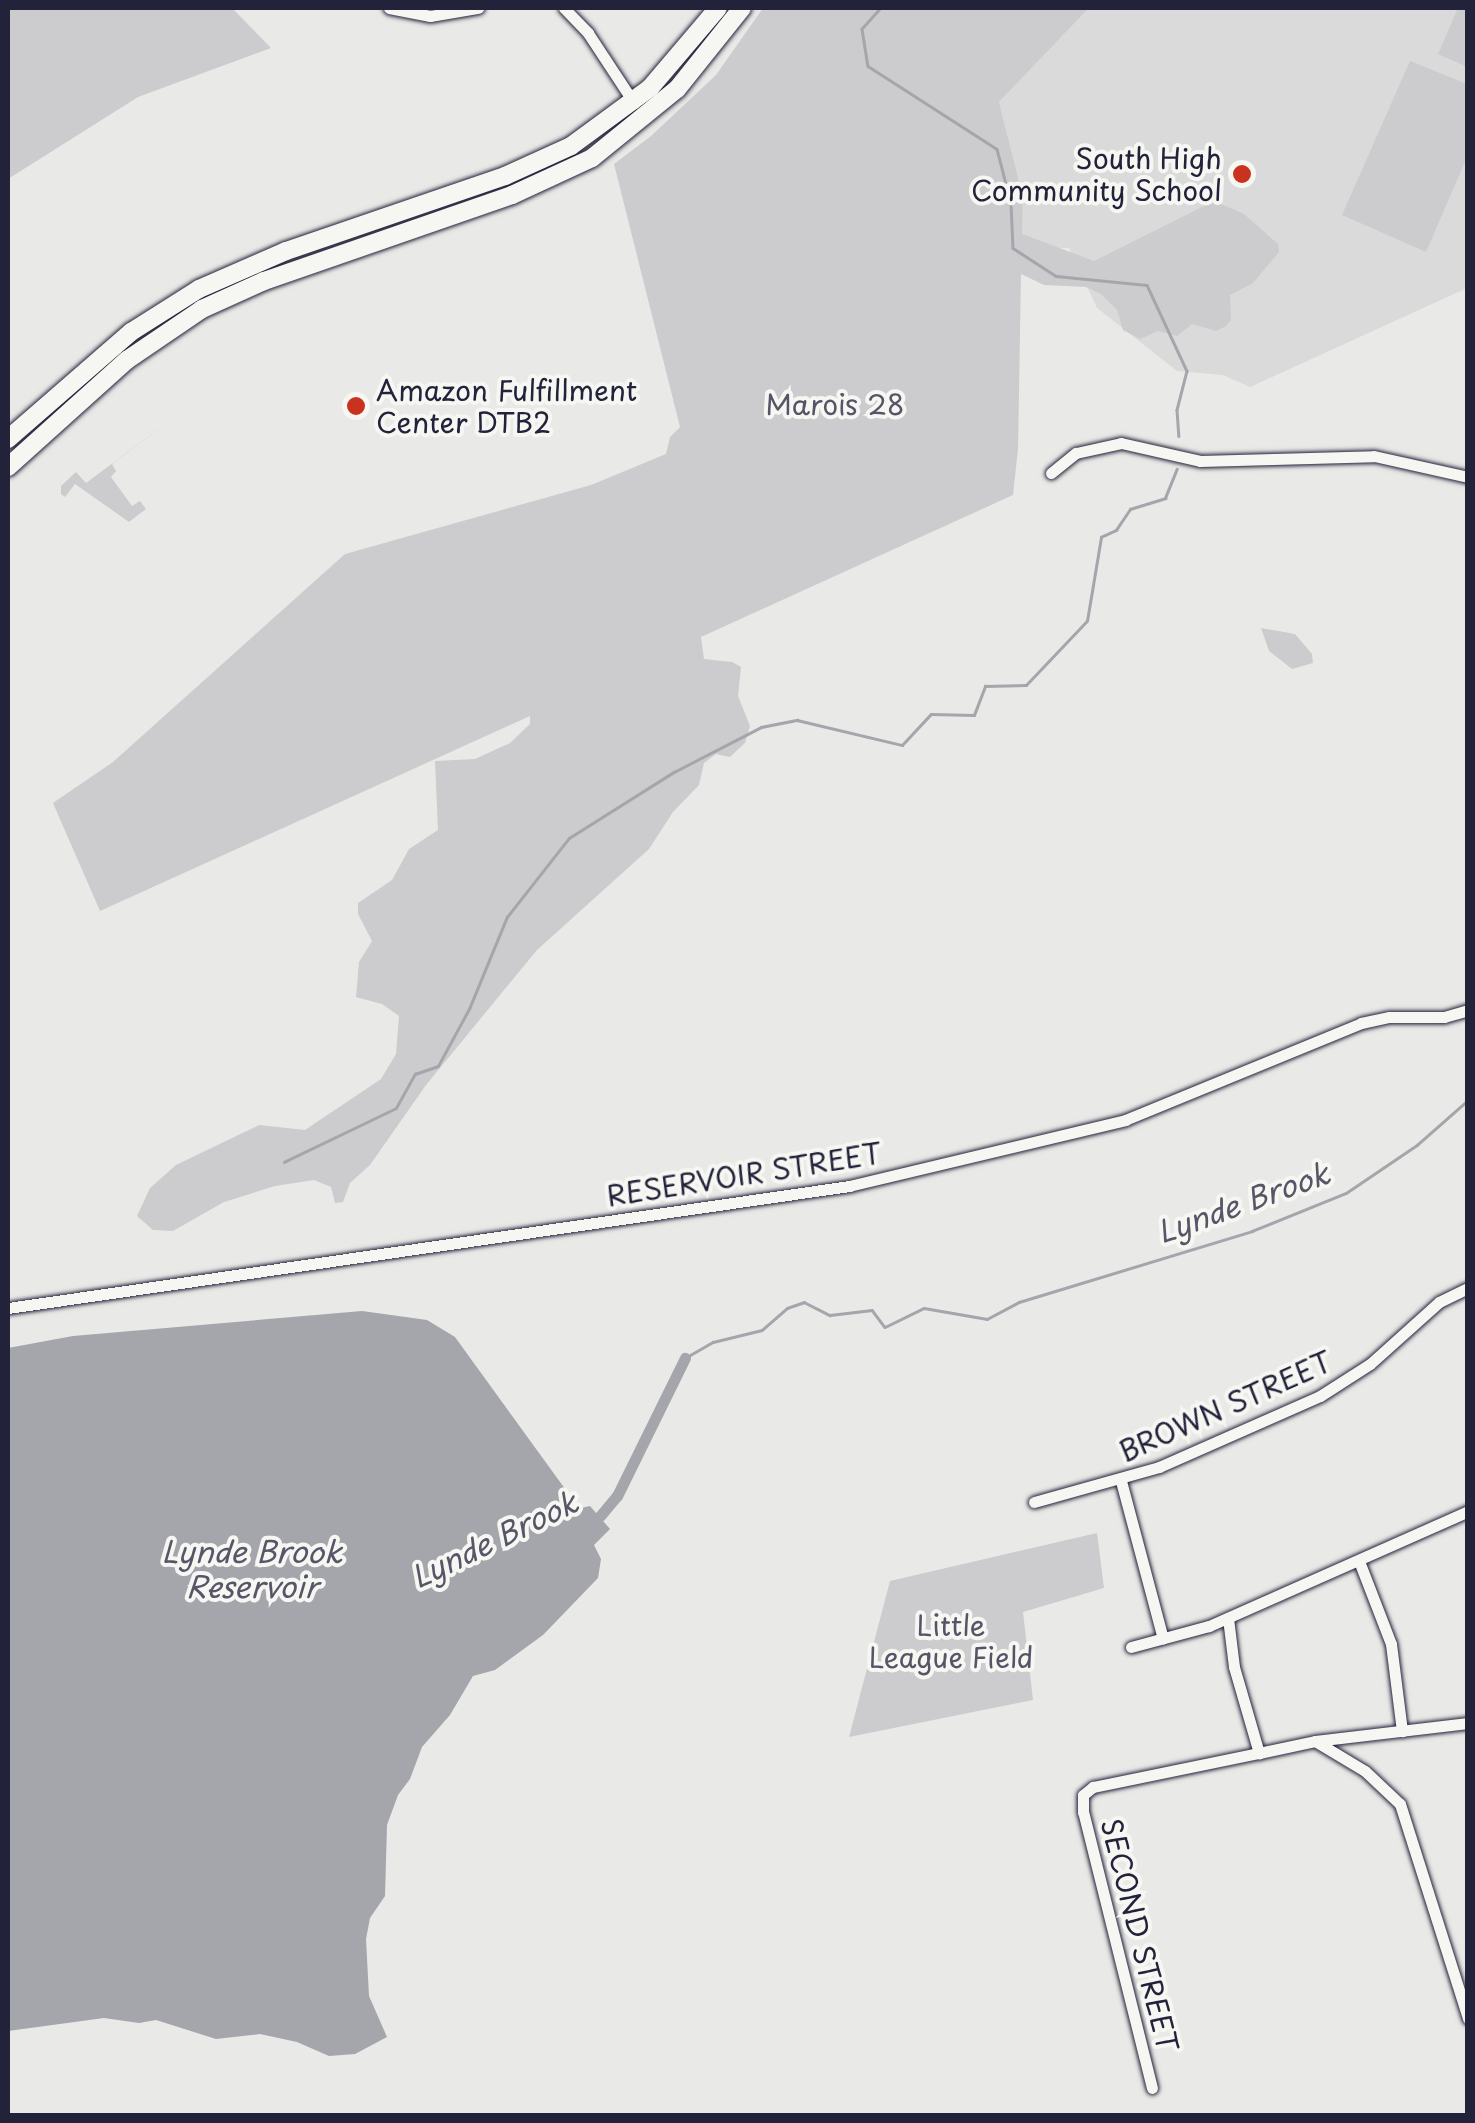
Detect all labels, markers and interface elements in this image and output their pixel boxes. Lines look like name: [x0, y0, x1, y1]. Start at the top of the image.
place label: South High Community School: [969, 141, 1222, 207]
marker: South High Community School: [1231, 163, 1253, 185]
place label: Amazon Fulfillment Center DTB2: [376, 373, 637, 439]
park label: Marois 28: [765, 387, 905, 421]
marker: Amazon Fulfillment Center DTB2: [345, 395, 367, 417]
street label: RESERVOIR STREET: [604, 1136, 884, 1212]
water label: Lynde Brook: [1151, 1154, 1335, 1250]
street label: BROWN STREET: [1113, 1344, 1337, 1468]
water label: Lynde Brook: [404, 1483, 584, 1595]
water label: Lynde Brook Reservoir: [161, 1533, 343, 1604]
park label: Little League Field: [867, 1608, 1035, 1674]
street label: SECOND STREET: [1095, 1814, 1185, 2056]

